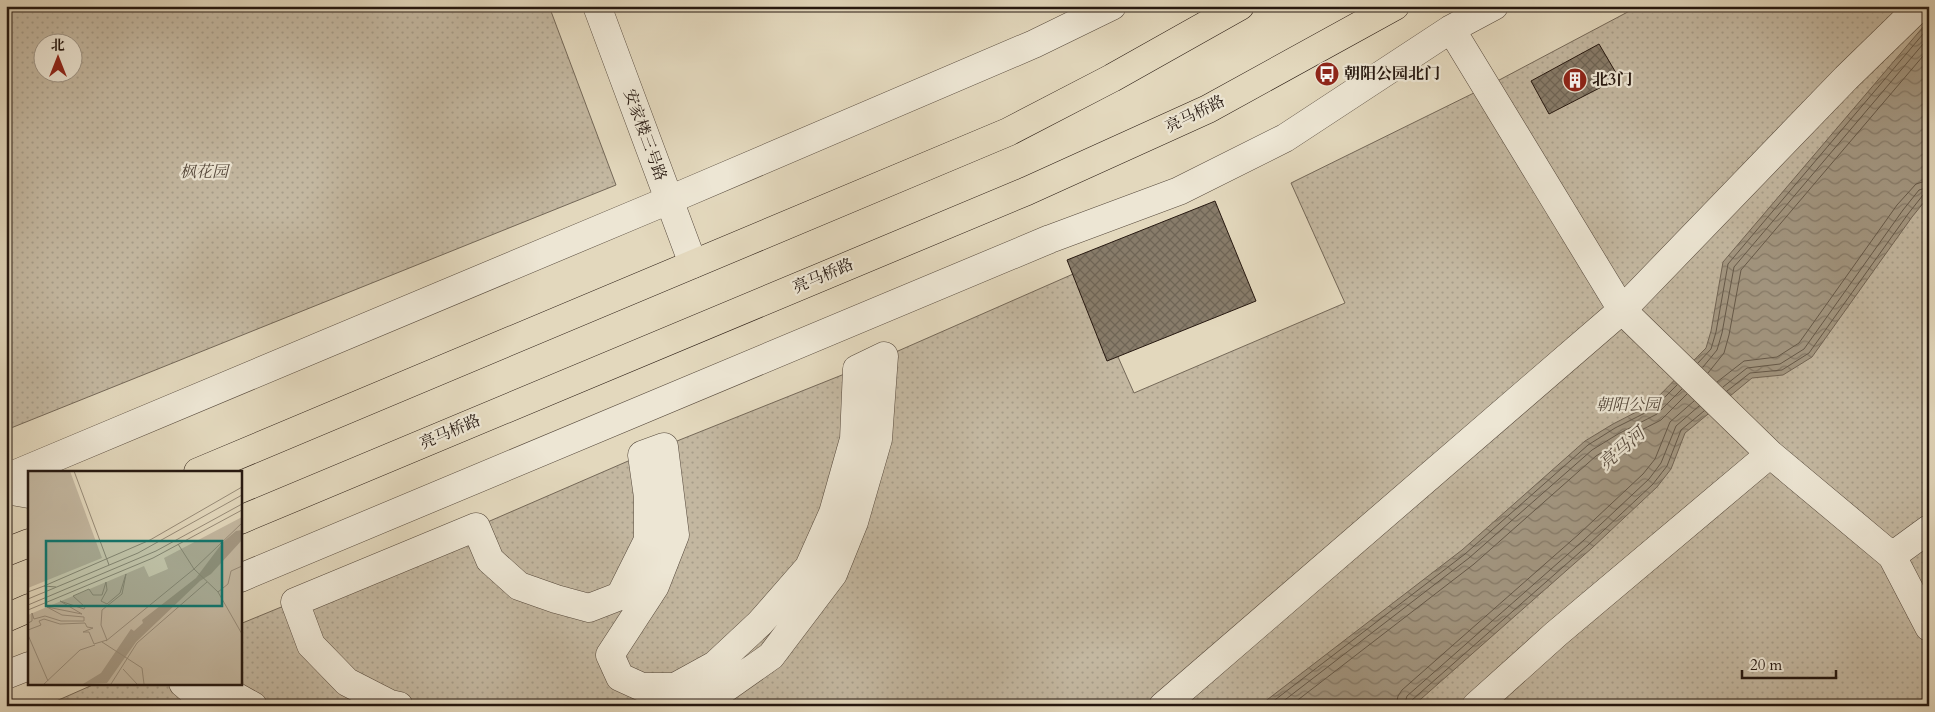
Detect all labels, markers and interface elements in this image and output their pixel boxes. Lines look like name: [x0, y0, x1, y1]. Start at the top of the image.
north arrow: [32, 32, 82, 82]
text: 北: [51, 36, 65, 55]
bus stop icon: 朝阳公园北门: [1314, 61, 1340, 87]
place label: 朝阳公园北门: [1344, 63, 1440, 85]
building icon: 北3门: [1562, 67, 1588, 93]
place label: 北3门: [1592, 69, 1632, 91]
street label: 安家楼三号路: [618, 86, 672, 184]
street label: 亮马桥路: [1161, 90, 1229, 138]
park label: 枫花园: [180, 161, 231, 183]
street label: 亮马桥路: [789, 253, 857, 299]
park label: 朝阳公园: [1596, 394, 1663, 416]
street label: 亮马桥路: [416, 409, 484, 455]
water label: 亮马河: [1593, 420, 1653, 476]
inset map: [28, 471, 241, 684]
scale bar: [1742, 647, 1836, 679]
text: 20 m: [1750, 655, 1782, 675]

